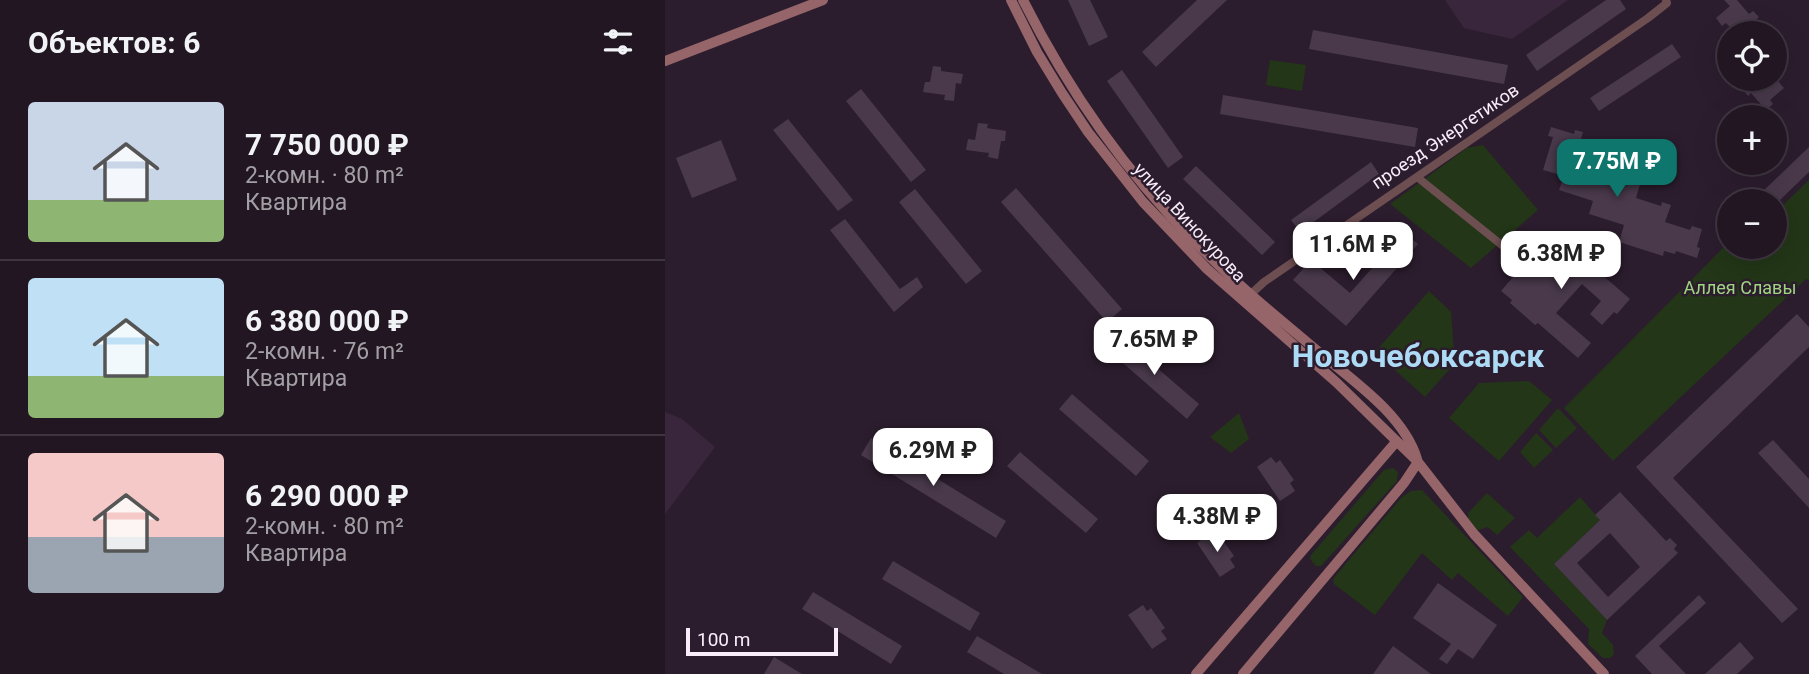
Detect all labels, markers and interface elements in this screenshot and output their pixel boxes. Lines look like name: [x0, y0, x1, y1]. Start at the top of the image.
map controls: [1717, 21, 1787, 259]
button: locate: [1717, 21, 1787, 91]
icon: filters: [599, 23, 637, 61]
text: Объектов: 6: [28, 25, 200, 60]
street label: проезд Энергетиков: [1367, 79, 1523, 193]
button: +: [1717, 105, 1787, 175]
text: 7 750 000 ₽: [245, 127, 409, 162]
icon: home: [84, 130, 168, 214]
pin: 7.75M ₽: [1552, 140, 1682, 199]
text: 7.75M ₽: [1573, 148, 1661, 175]
street label: улица Винокурова: [1130, 158, 1250, 286]
text: 2-комн. · 80 m²: [245, 162, 404, 189]
text: Квартира: [245, 189, 347, 216]
button: −: [1717, 189, 1787, 259]
pin: 11.6M ₽: [1288, 222, 1418, 282]
text: 11.6M ₽: [1309, 231, 1397, 258]
pin: 6.38M ₽: [1496, 232, 1626, 291]
text: 6.38M ₽: [1517, 240, 1605, 267]
park label: Аллея Славы: [1684, 277, 1796, 298]
text: 6 380 000 ₽: [245, 303, 409, 338]
icon: home: [84, 306, 168, 390]
pin: 7.65M ₽: [1089, 318, 1219, 377]
text: 7.65M ₽: [1110, 326, 1198, 353]
district label: Новочебоксарск: [1292, 337, 1545, 375]
text: 2-комн. · 76 m²: [245, 338, 404, 365]
text: Квартира: [245, 365, 347, 392]
pin: 6.29M ₽: [868, 428, 998, 488]
text: 6.29M ₽: [889, 437, 977, 464]
text: 6 290 000 ₽: [245, 478, 409, 513]
icon: home: [84, 481, 168, 565]
pin: 4.38M ₽: [1152, 494, 1282, 554]
text: 4.38M ₽: [1173, 503, 1261, 530]
text: 2-комн. · 80 m²: [245, 513, 404, 540]
text: Квартира: [245, 540, 347, 567]
scale bar: [686, 625, 838, 657]
text: 100 m: [697, 628, 750, 651]

